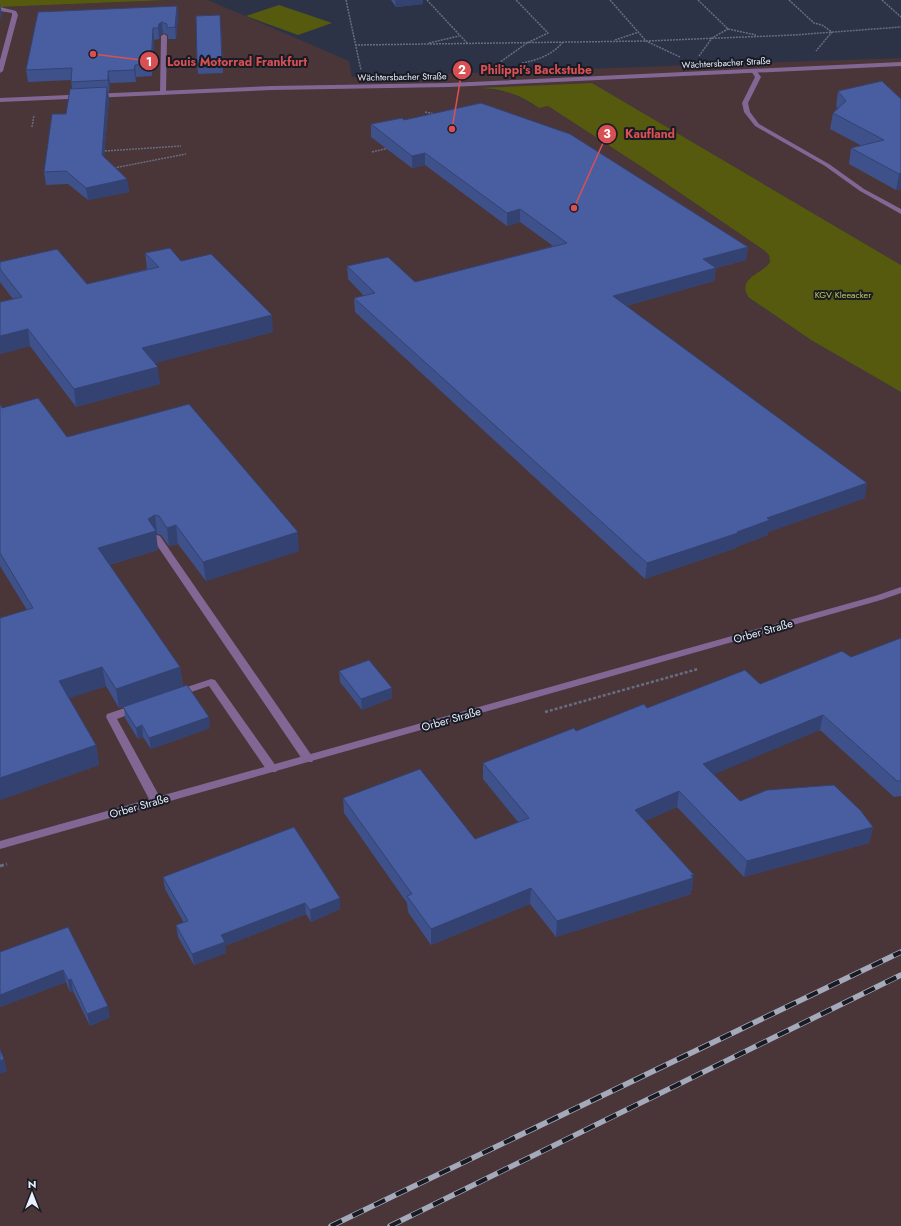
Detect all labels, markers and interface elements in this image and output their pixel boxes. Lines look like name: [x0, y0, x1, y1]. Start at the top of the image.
callout: Louis Motorrad Frankfurt: [139, 49, 315, 73]
text: 1: [146, 53, 152, 71]
text: Louis Motorrad Frankfurt: [167, 53, 307, 71]
street label: Wächtersbacher Straße: [681, 54, 771, 71]
callout: Philippi's Backstube: [452, 58, 600, 82]
text: 2: [458, 61, 466, 79]
text: Philippi's Backstube: [480, 61, 592, 79]
street label: Wächtersbacher Straße: [357, 69, 447, 84]
callout: Kaufland: [597, 122, 683, 146]
text: 3: [603, 125, 611, 143]
text: Kaufland: [625, 125, 675, 143]
park label: KGV Kleeacker: [815, 288, 872, 301]
street label: Orber Straße: [731, 615, 795, 647]
street label: Orber Straße: [419, 703, 483, 735]
street label: Orber Straße: [107, 790, 171, 822]
north arrow: [12, 1174, 52, 1214]
text: N: [28, 1176, 36, 1192]

